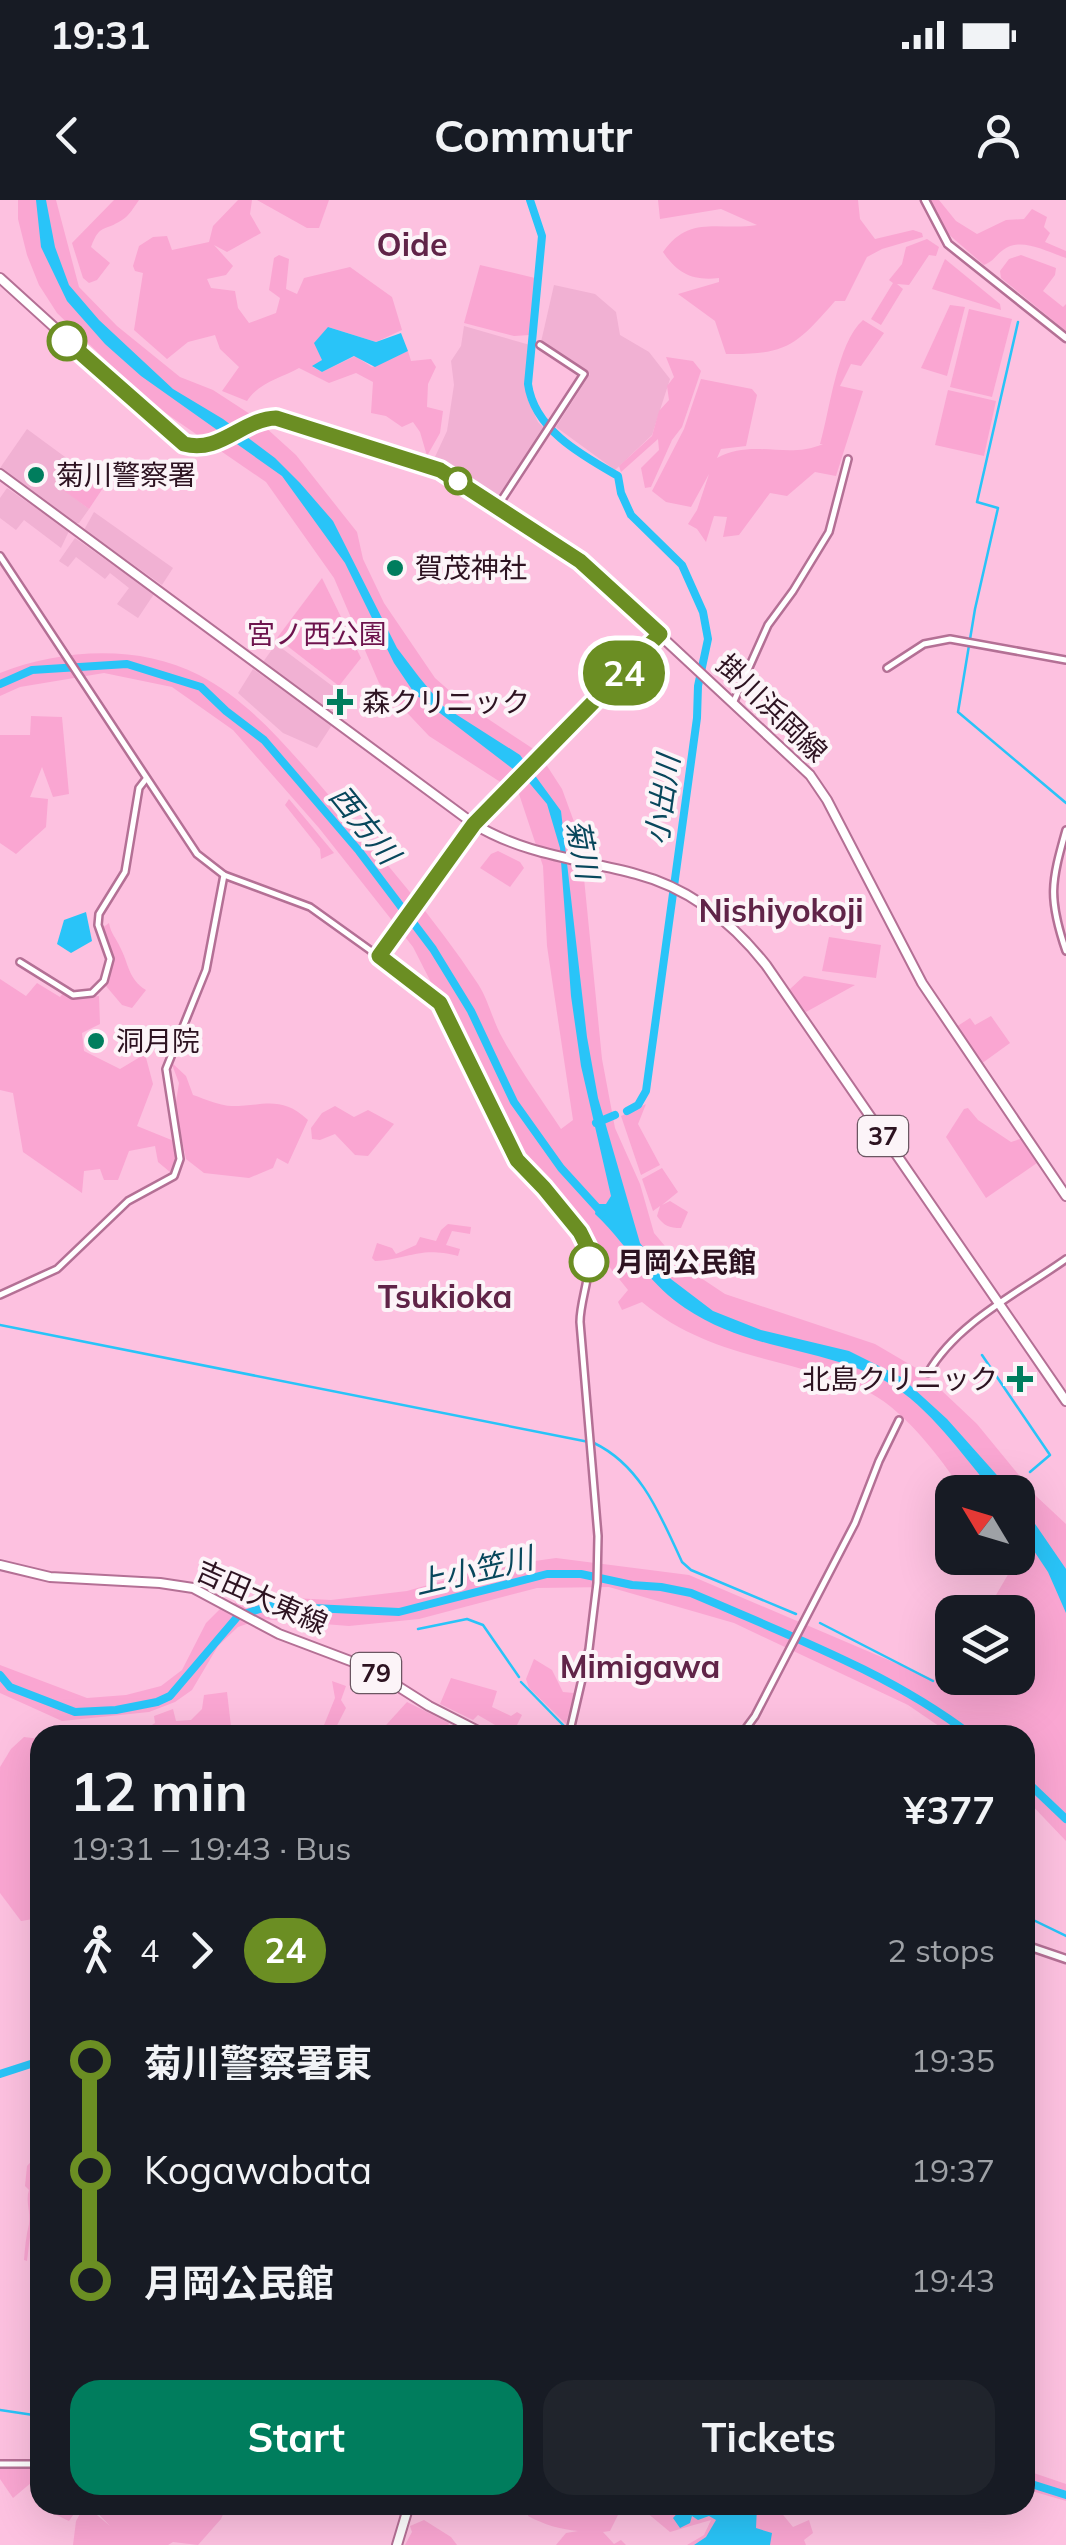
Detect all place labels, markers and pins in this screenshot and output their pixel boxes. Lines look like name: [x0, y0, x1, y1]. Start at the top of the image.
unlabelled marker: [48, 322, 86, 360]
place label: 菊川警察署: [56, 457, 196, 492]
marker: 菊川警察署: [25, 464, 47, 486]
unlabelled marker: [445, 468, 471, 494]
place label: 賀茂神社: [415, 550, 527, 585]
marker: 賀茂神社: [384, 557, 406, 579]
place label: 森クリニック: [362, 684, 530, 719]
marker: 森クリニック: [327, 689, 353, 715]
place label: 洞月院: [116, 1023, 200, 1058]
marker: 洞月院: [85, 1030, 107, 1052]
marker: 月岡公民館: [570, 1243, 608, 1281]
place label: 月岡公民館: [616, 1244, 756, 1279]
place label: 北島クリニック: [802, 1361, 998, 1396]
marker: 北島クリニック: [1007, 1366, 1033, 1392]

